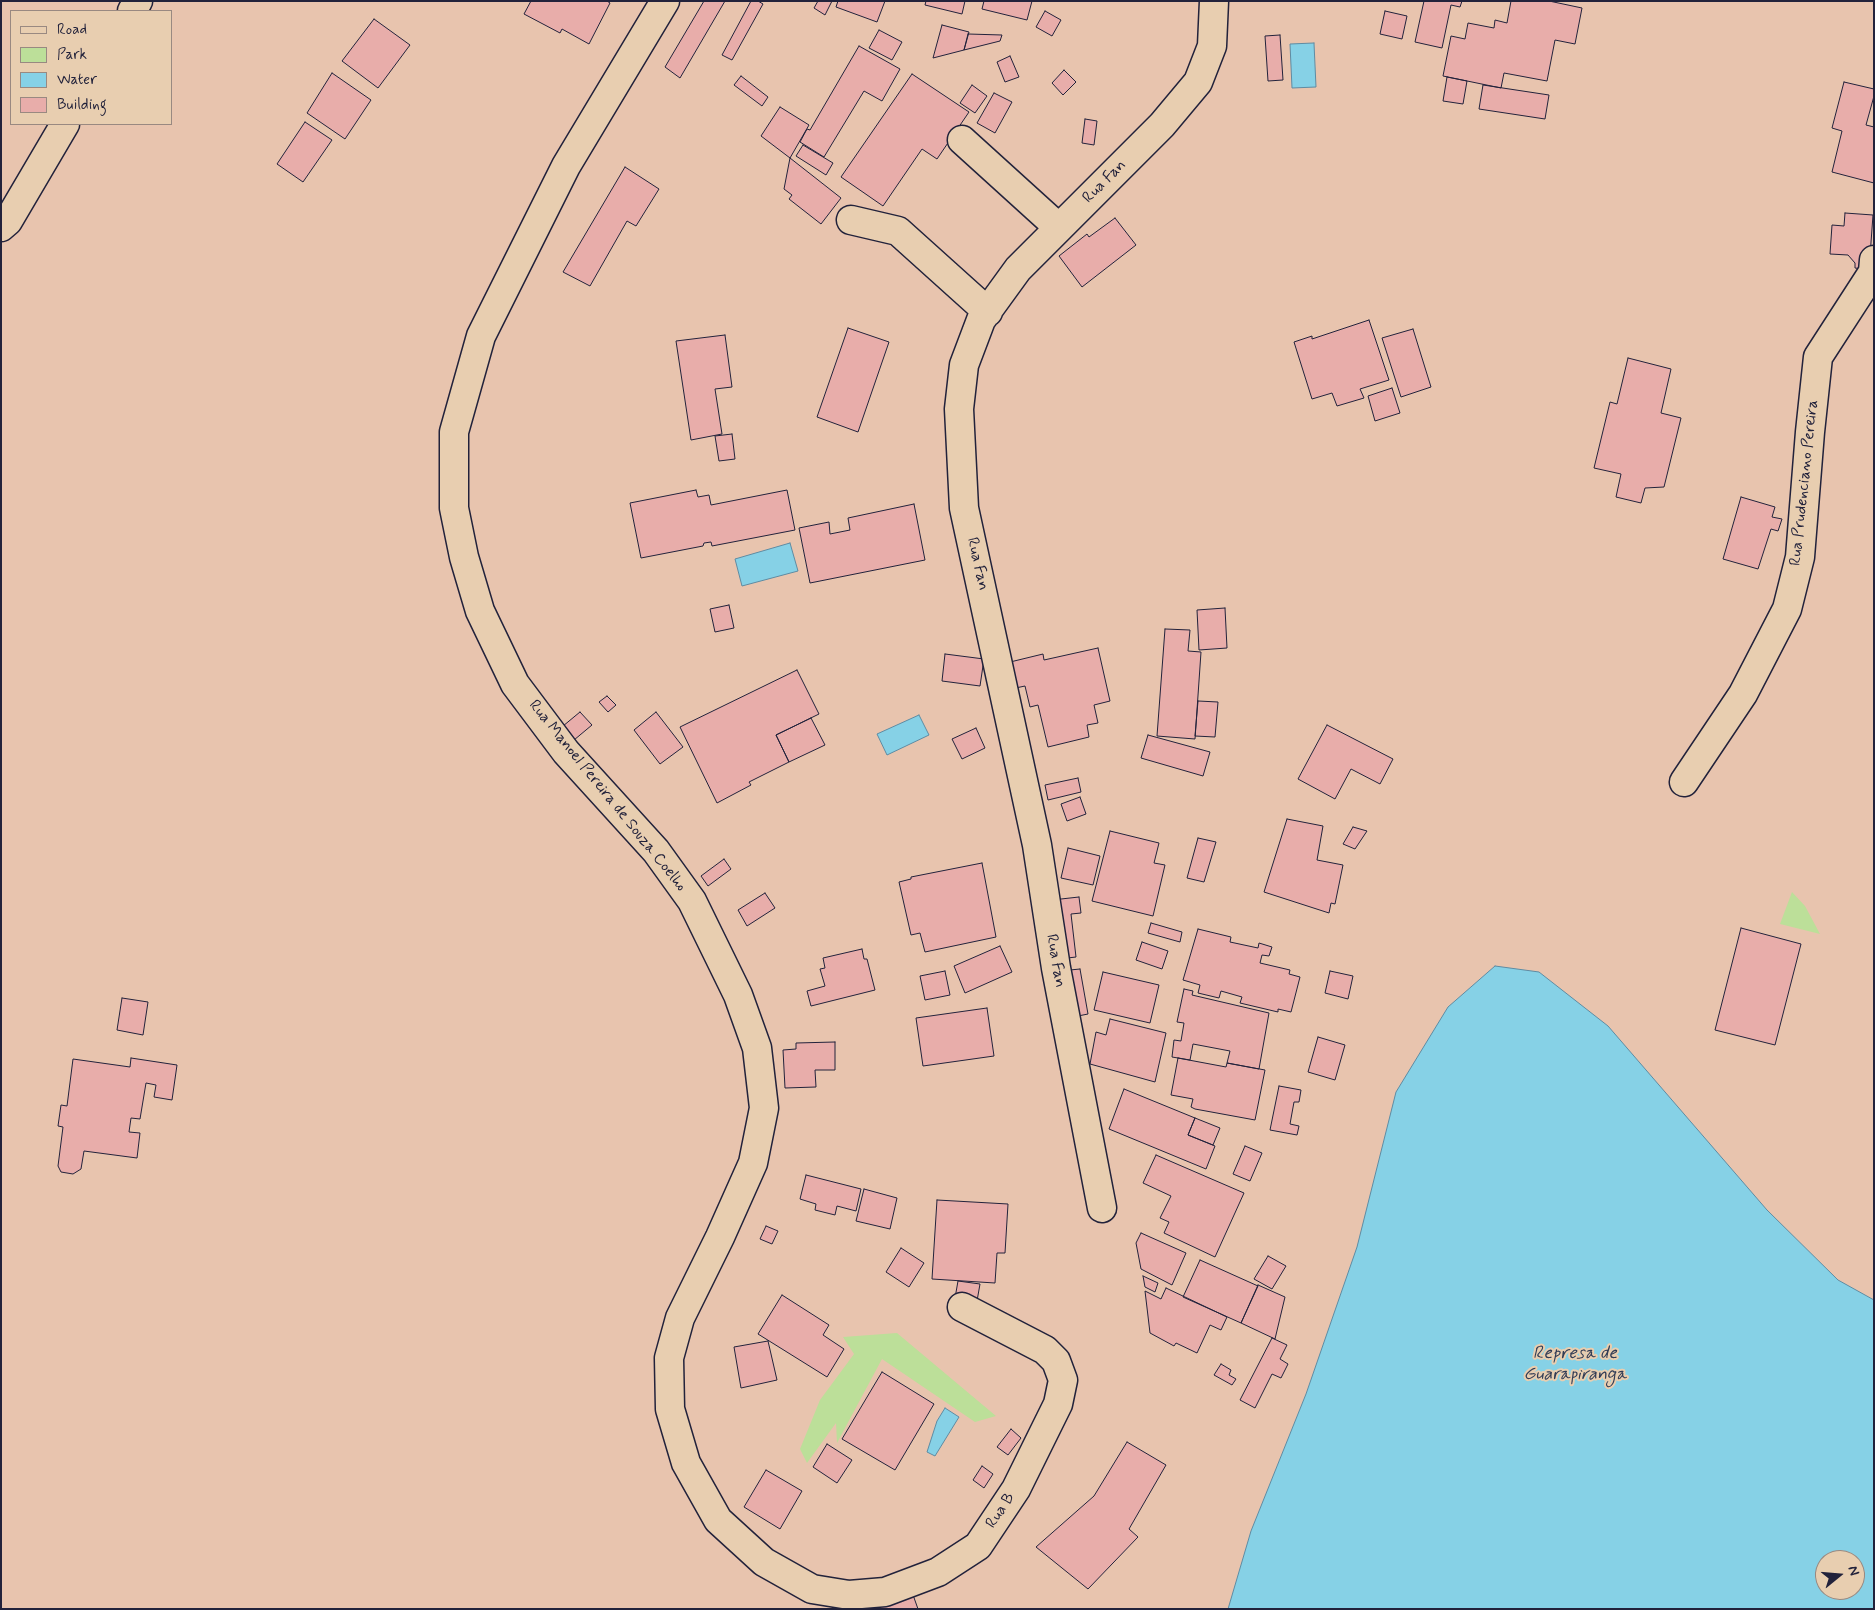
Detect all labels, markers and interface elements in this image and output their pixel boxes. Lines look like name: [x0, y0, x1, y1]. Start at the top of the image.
legend: [10, 10, 172, 125]
text: Road: [57, 20, 87, 40]
text: Park: [57, 45, 87, 65]
text: Water: [57, 70, 97, 90]
text: Building: [57, 95, 107, 115]
street label: Rua Fan: [1079, 156, 1131, 208]
street label: Rua Prudenciano Pereira: [1787, 399, 1823, 567]
street label: Rua Fan: [962, 536, 992, 592]
street label: Rua Manoel Pereira de Souza Coelho: [524, 697, 690, 895]
street label: Rua Fan: [1041, 933, 1069, 989]
water label: Represa de Guarapiranga: [1523, 1343, 1627, 1386]
street label: Rua B: [982, 1490, 1020, 1532]
north arrow: [1815, 1550, 1865, 1600]
text: N: [1843, 1564, 1863, 1578]

